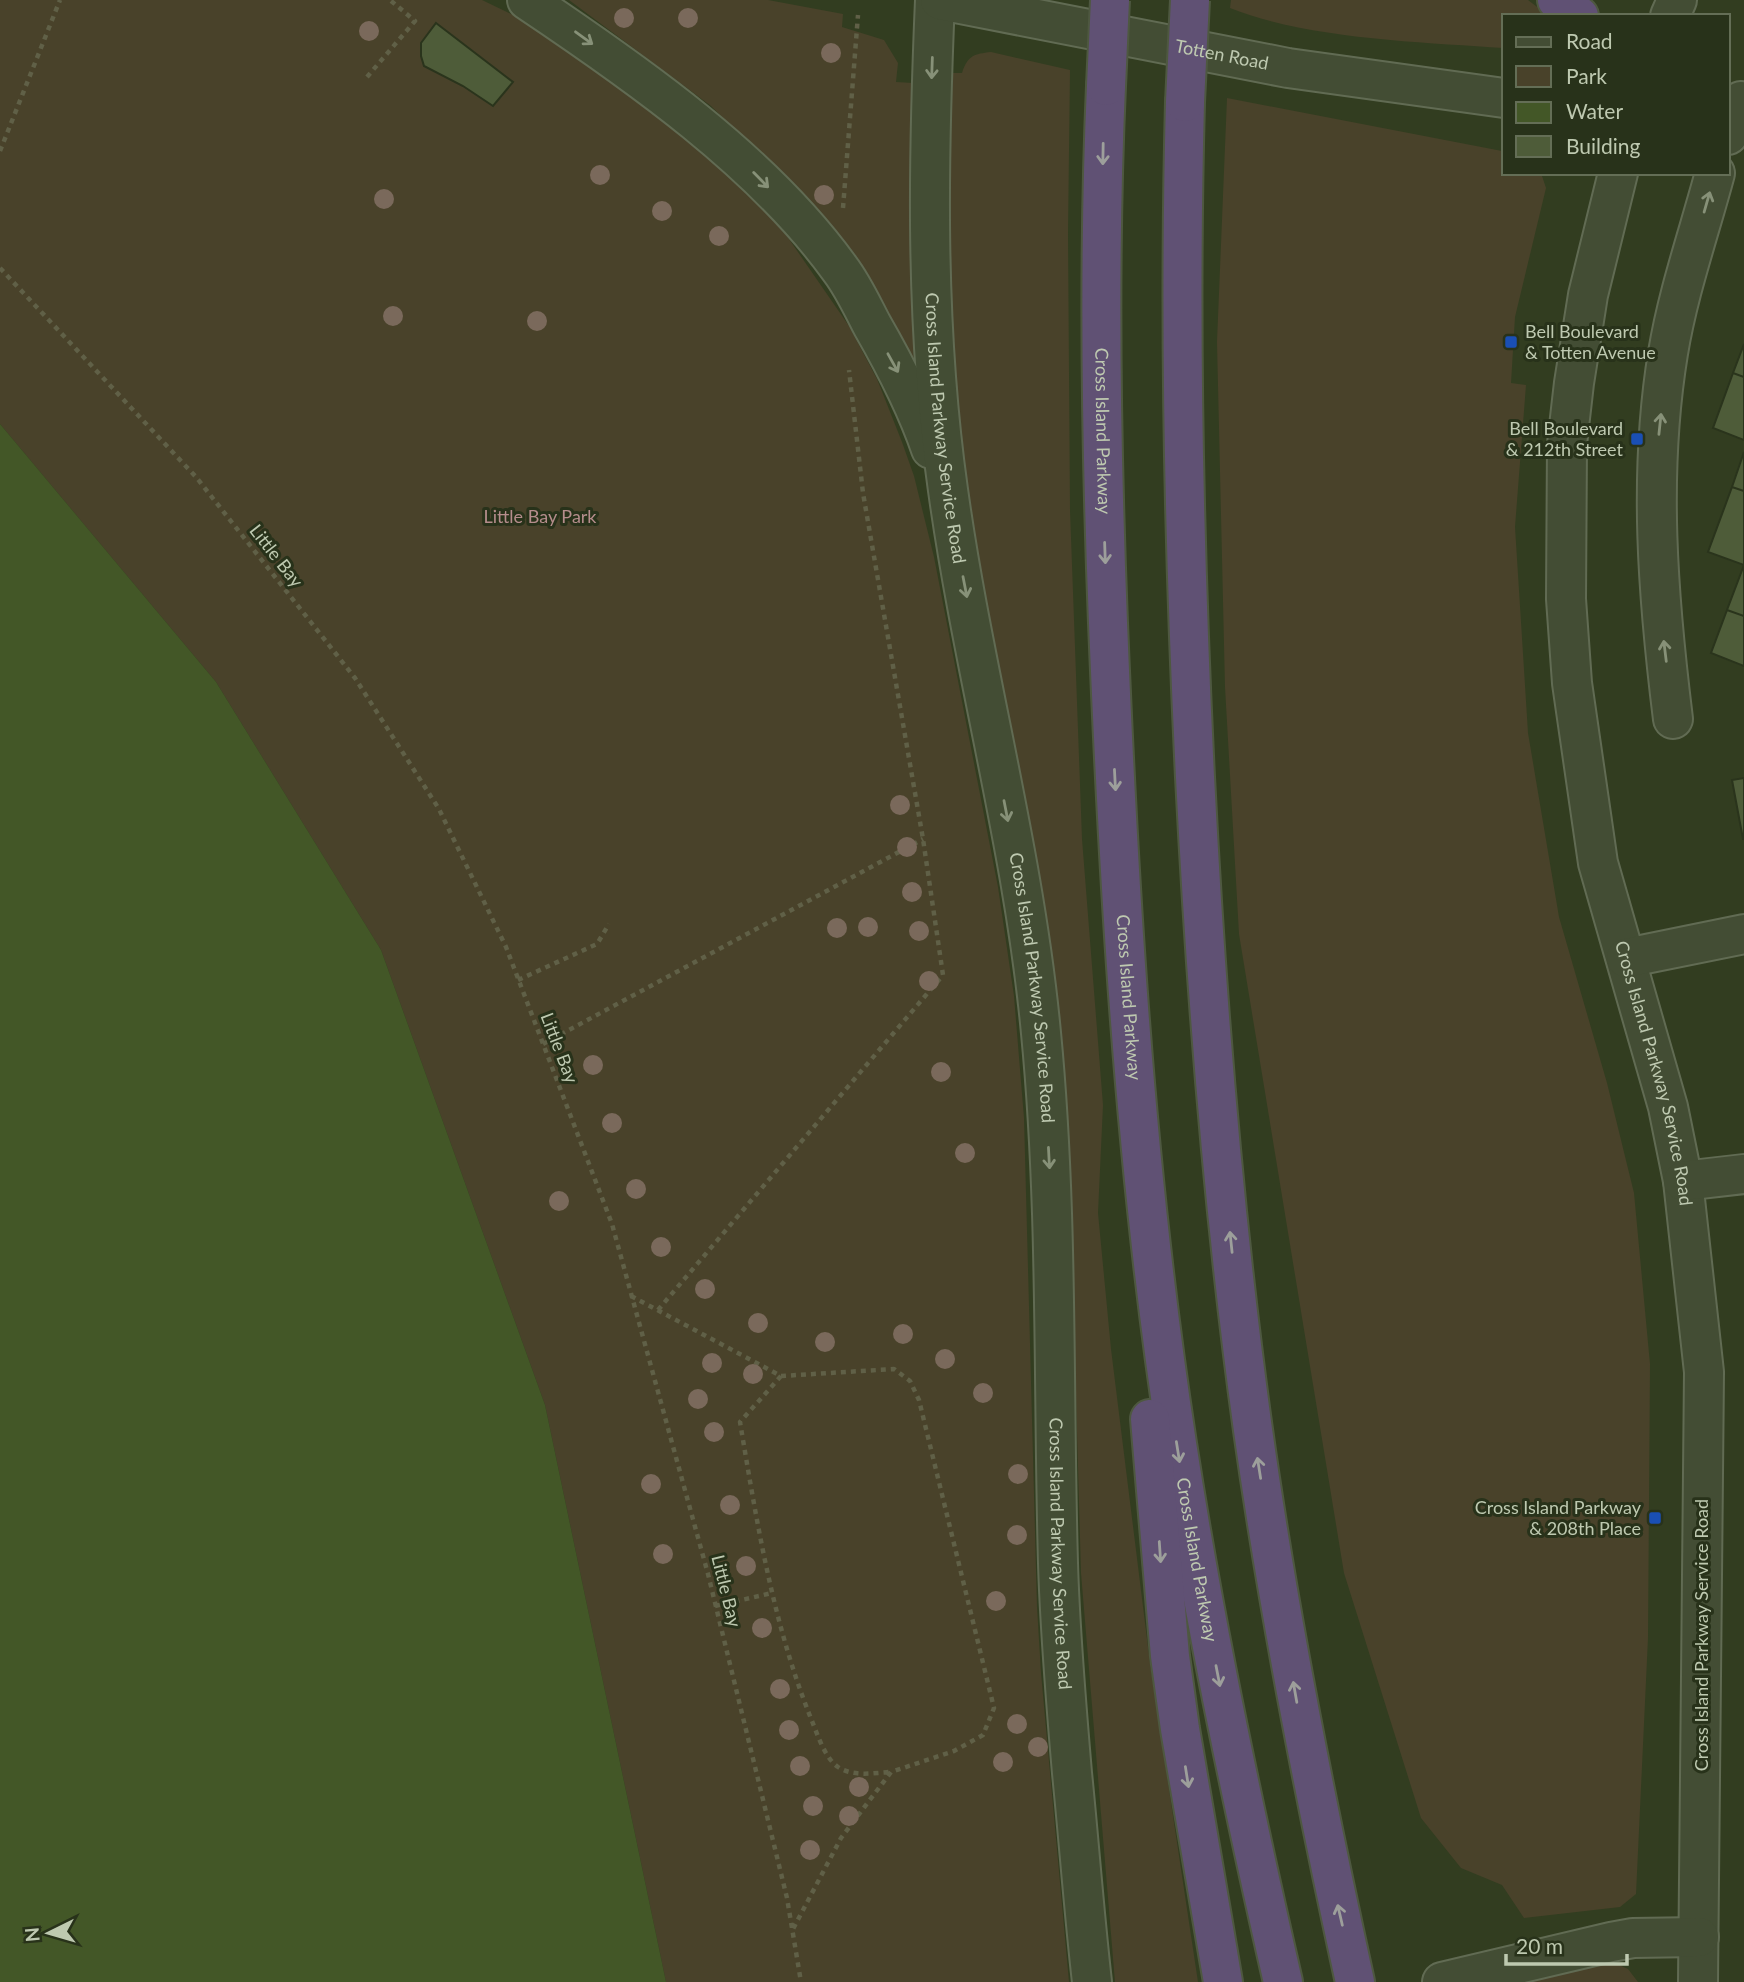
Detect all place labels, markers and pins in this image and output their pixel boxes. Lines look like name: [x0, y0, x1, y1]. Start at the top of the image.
place label: Bell Boulevard & Totten Avenue: [1525, 320, 1656, 363]
marker: Bell Boulevard & Totten Avenue: [1503, 334, 1519, 350]
place label: Bell Boulevard & 212th Street: [1506, 417, 1624, 460]
marker: Bell Boulevard & 212th Street: [1629, 431, 1645, 447]
place label: Cross Island Parkway & 208th Place: [1475, 1496, 1642, 1539]
marker: Cross Island Parkway & 208th Place: [1647, 1510, 1663, 1526]

